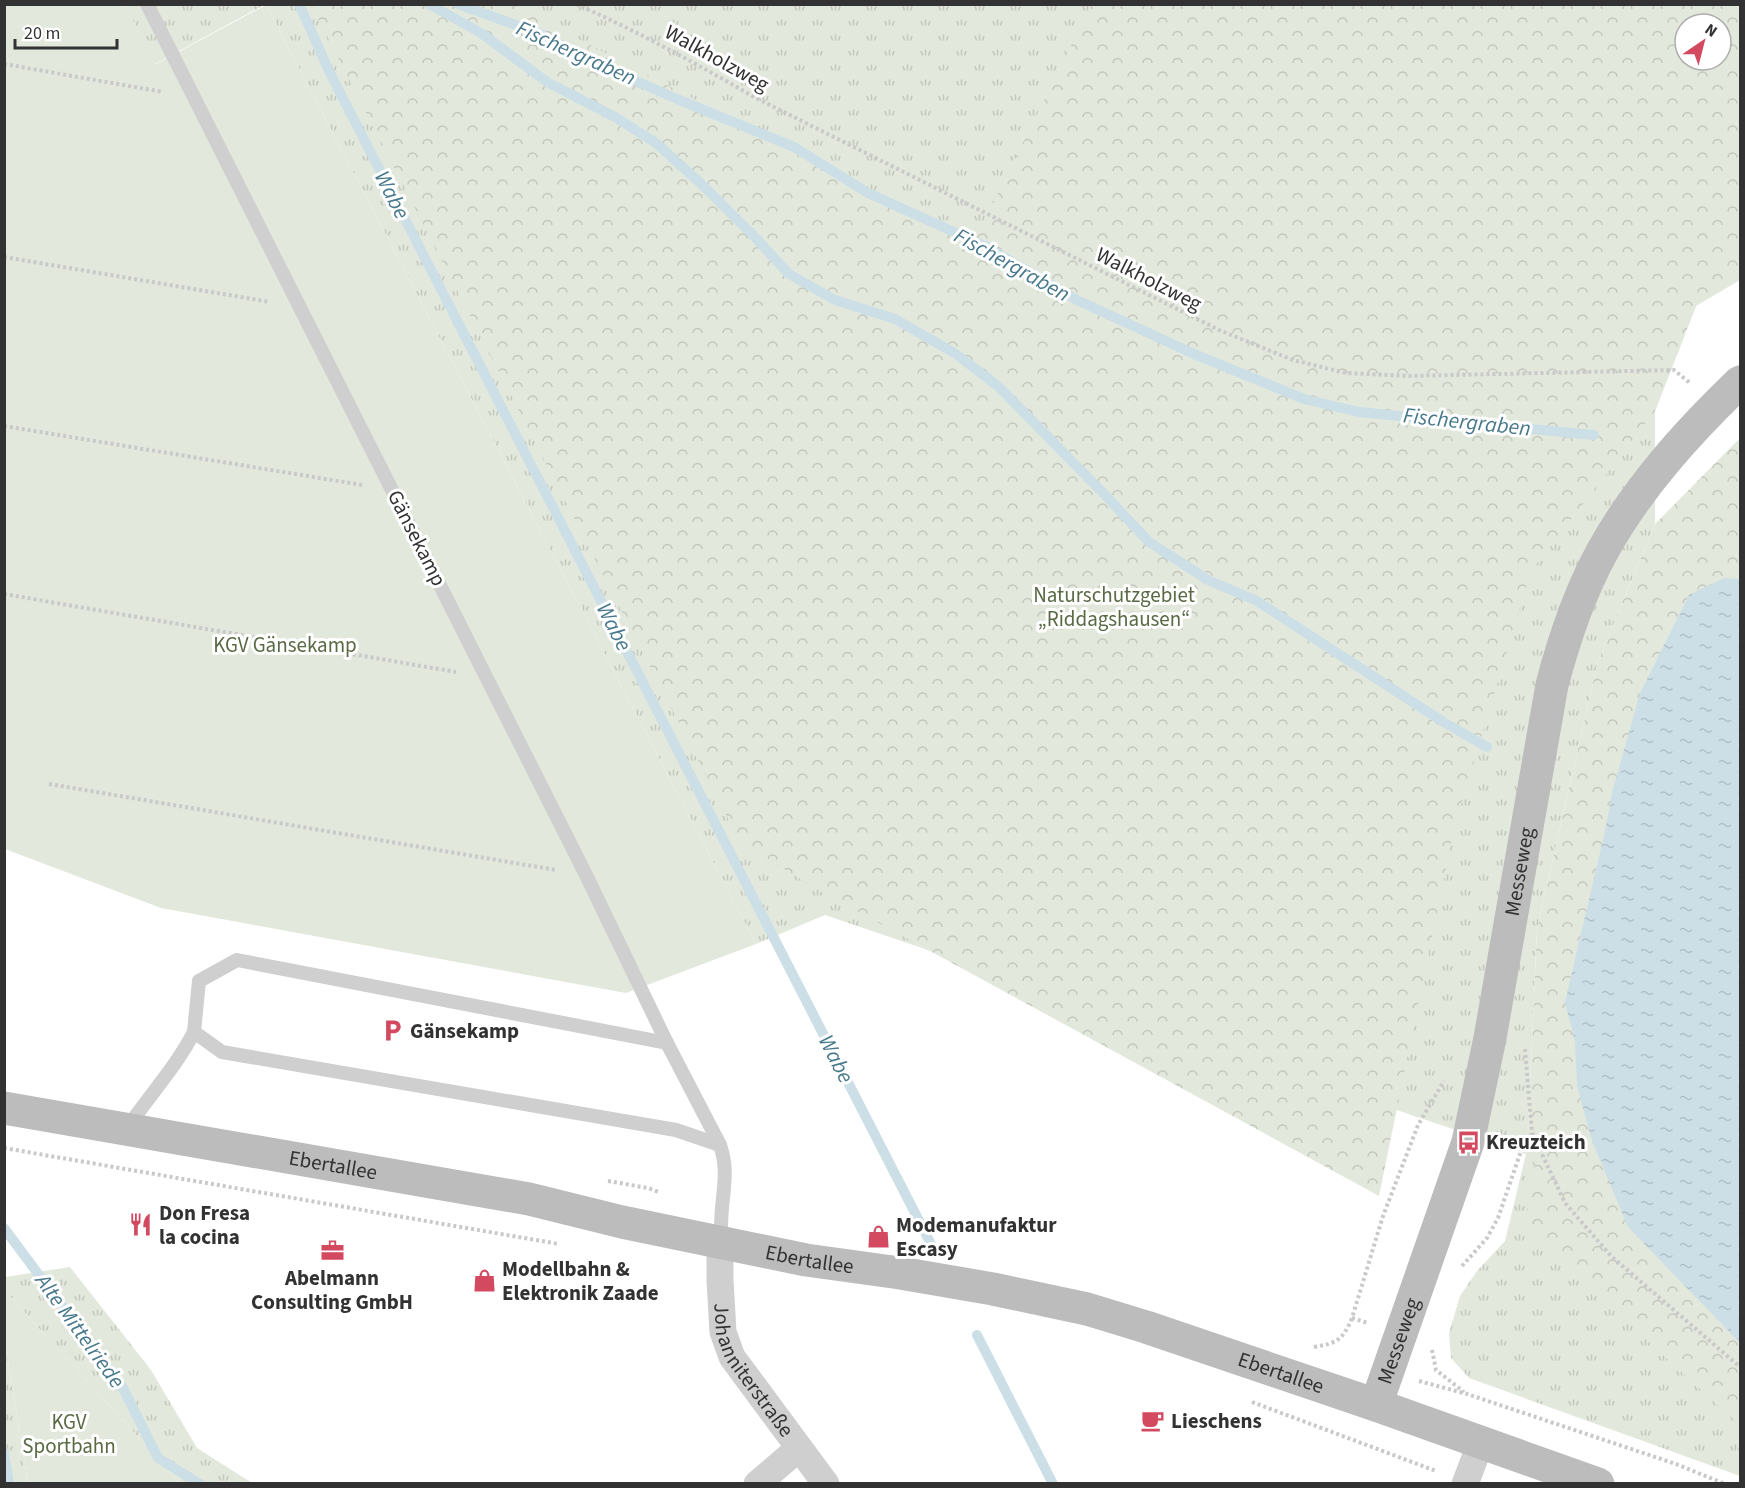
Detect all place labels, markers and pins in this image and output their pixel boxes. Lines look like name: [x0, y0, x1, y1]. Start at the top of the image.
place label: Gänsekamp: [410, 1016, 519, 1046]
parking icon: Gänsekamp: [379, 1018, 405, 1044]
place label: Kreuzteich: [1486, 1127, 1586, 1157]
bus stop icon: Kreuzteich: [1455, 1129, 1481, 1155]
place label: Don Fresa la cocina: [159, 1198, 250, 1252]
place label: Modemanufaktur Escasy: [896, 1210, 1057, 1264]
restaurant icon: Don Fresa la cocina: [128, 1212, 154, 1238]
shop icon: Modemanufaktur Escasy: [865, 1224, 891, 1250]
office icon: Abelmann Consulting GmbH: [319, 1237, 345, 1263]
place label: Modellbahn & Elektronik Zaade: [502, 1254, 659, 1308]
place label: Abelmann Consulting GmbH: [251, 1263, 413, 1317]
shop icon: Modellbahn & Elektronik Zaade: [471, 1268, 497, 1294]
place label: Lieschens: [1171, 1406, 1262, 1436]
cafe icon: Lieschens: [1140, 1408, 1166, 1434]

